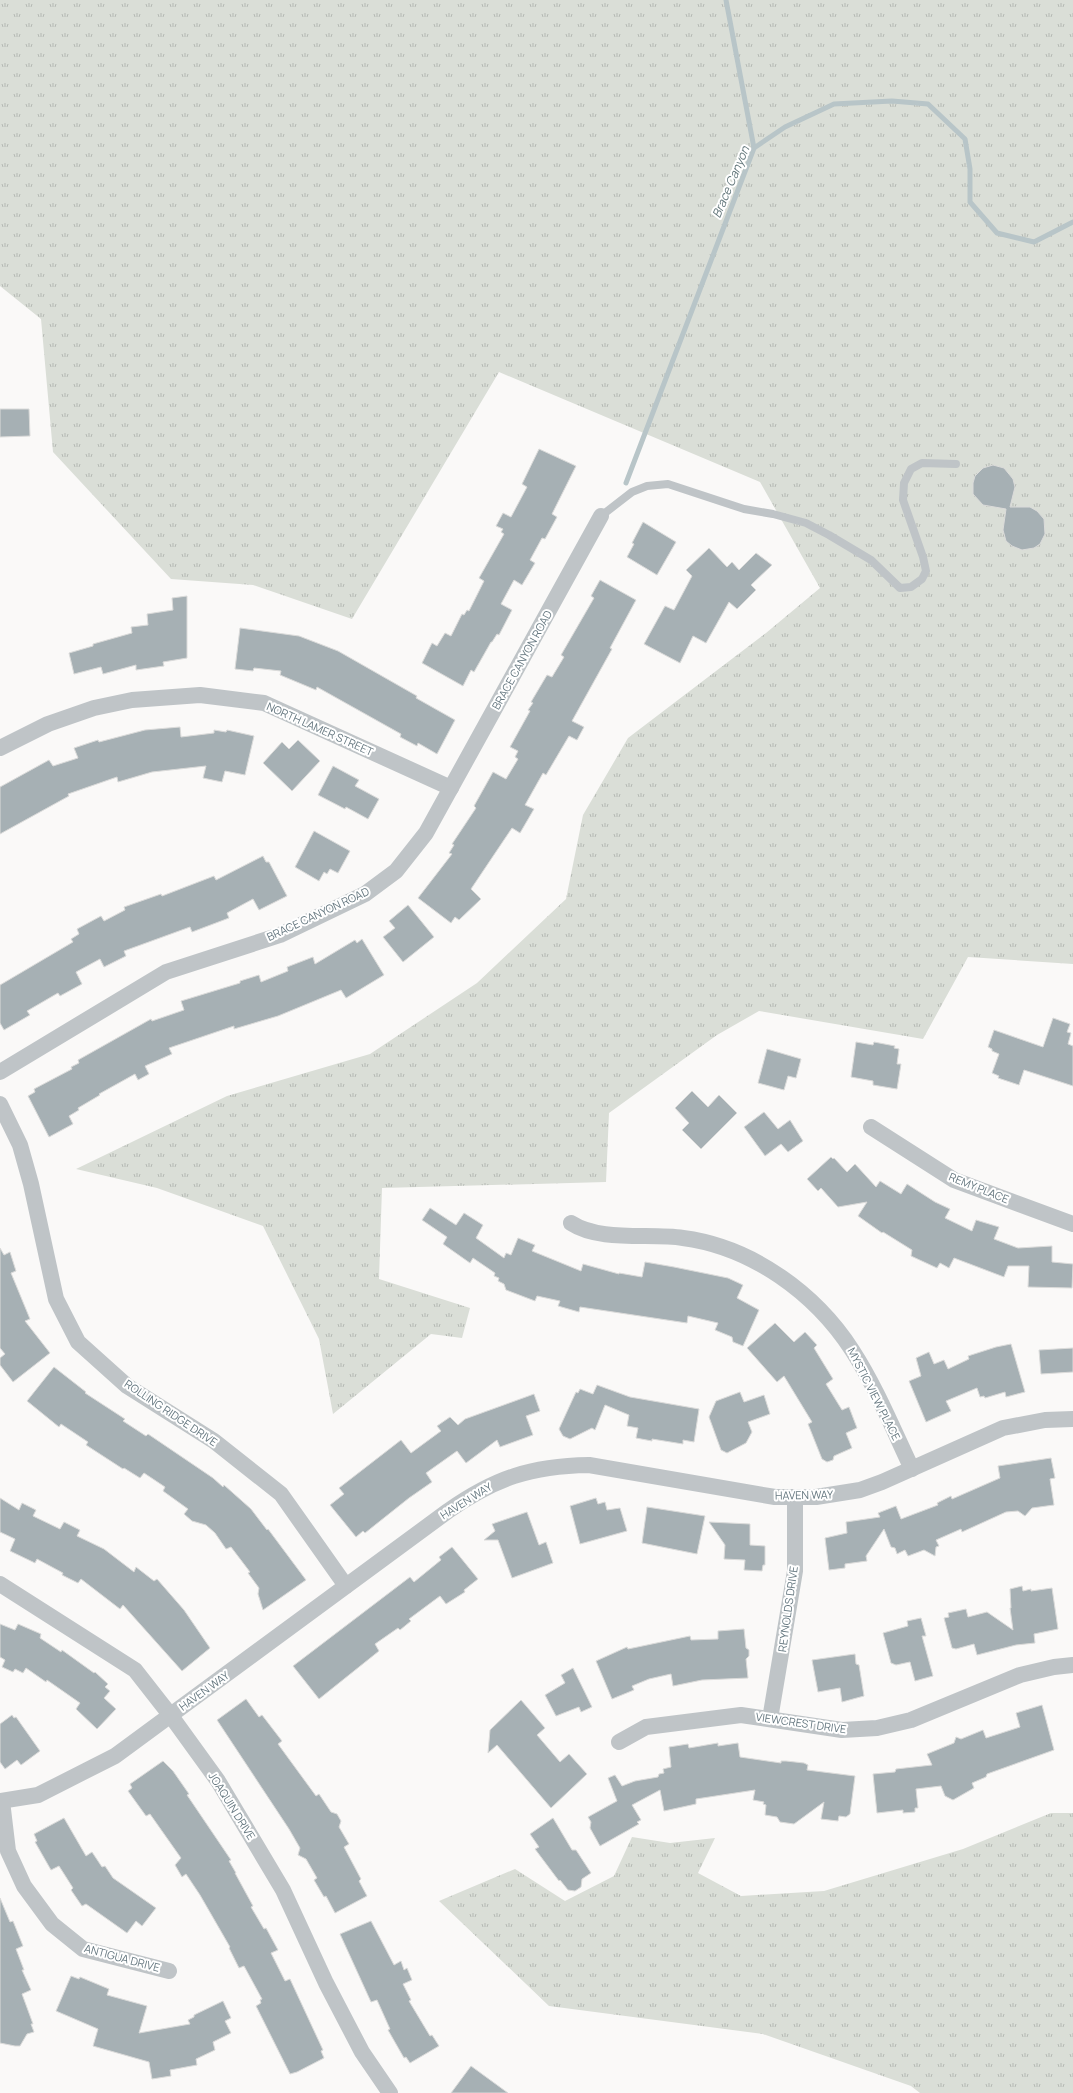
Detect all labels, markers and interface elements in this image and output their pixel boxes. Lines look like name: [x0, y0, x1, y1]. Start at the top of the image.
water label: Brace Canyon: [708, 143, 754, 220]
street label: BRACE CANYON ROAD: [488, 607, 555, 712]
street label: NORTH LAMER STREET: [264, 698, 376, 759]
street label: BRACE CANYON ROAD: [264, 883, 371, 944]
street label: REMY PLACE: [947, 1169, 1011, 1206]
street label: MYSTIC VIEW PLACE: [845, 1345, 904, 1443]
street label: ROLLING RIDGE DRIVE: [122, 1376, 221, 1449]
street label: HAVEN WAY: [437, 1478, 495, 1522]
street label: HAVEN WAY: [775, 1486, 834, 1503]
street label: REYNOLDS DRIVE: [774, 1565, 801, 1653]
street label: HAVEN WAY: [176, 1667, 232, 1714]
street label: VIEWCREST DRIVE: [755, 1709, 847, 1736]
street label: JOAQUIN DRIVE: [206, 1769, 259, 1843]
street label: ANTIGUA DRIVE: [83, 1940, 162, 1975]

